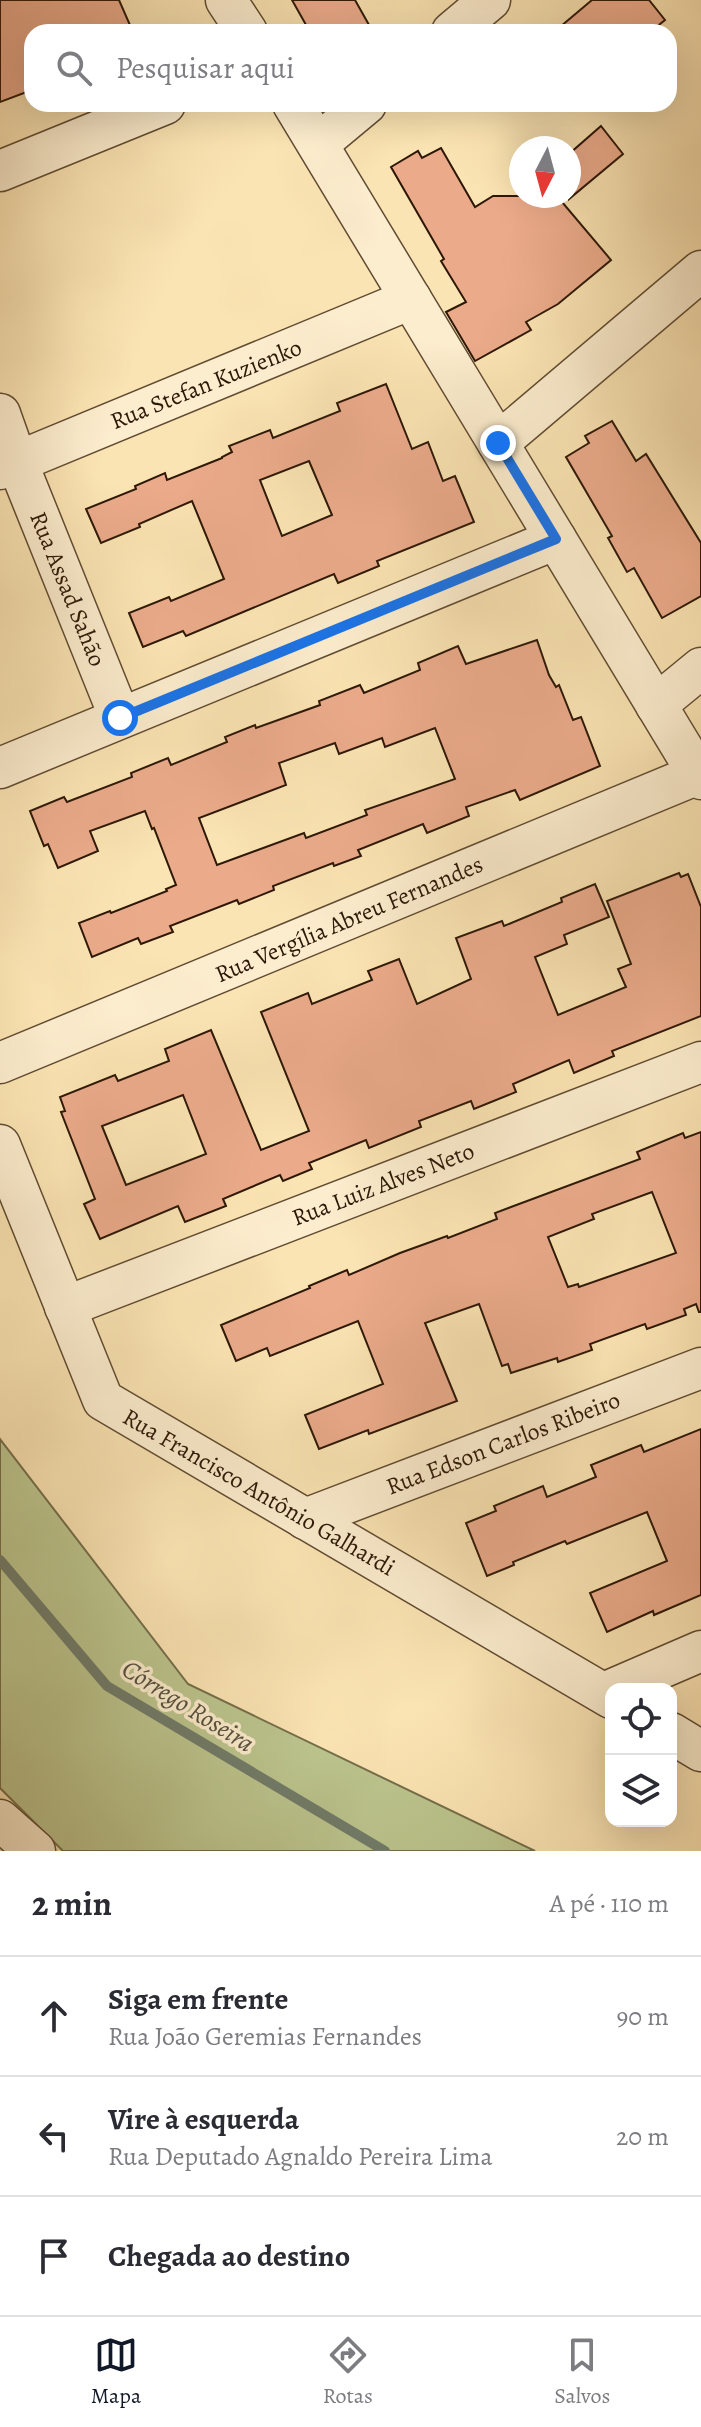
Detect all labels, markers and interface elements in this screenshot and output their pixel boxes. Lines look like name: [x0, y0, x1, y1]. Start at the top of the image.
search box: [24, 24, 677, 112]
icon: search: [52, 46, 96, 90]
text: Pesquisar aqui: [116, 48, 294, 88]
north arrow: [509, 136, 581, 208]
street label: Rua Stefan Kuzienko: [106, 331, 306, 437]
route end: [480, 425, 516, 461]
street label: Rua Assad Sahão: [22, 507, 114, 671]
route start: [102, 700, 138, 736]
street label: Rua Vergília Abreu Fernandes: [210, 848, 488, 990]
street label: Rua Luiz Alves Neto: [287, 1134, 479, 1233]
street label: Rua Edson Carlos Ribeiro: [381, 1384, 625, 1502]
street label: Rua Francisco Antônio Galhardi: [117, 1401, 401, 1583]
water label: Córrego Roseira: [115, 1651, 261, 1761]
map controls: [605, 1683, 677, 1827]
button: locate: [605, 1683, 677, 1755]
button: layers: [605, 1755, 677, 1827]
text: 2 min: [32, 1880, 112, 1927]
text: A pé · 110 m: [549, 1886, 669, 1921]
text: Siga em frente: [108, 1979, 288, 2019]
icon: ahead: [32, 1994, 76, 2038]
text: 90 m: [617, 1999, 669, 2034]
text: Rua João Geremias Fernandes: [108, 2019, 422, 2054]
text: Vire à esquerda: [108, 2099, 299, 2139]
icon: left: [32, 2114, 76, 2158]
text: 20 m: [616, 2119, 669, 2154]
text: Rua Deputado Agnaldo Pereira Lima: [108, 2139, 493, 2174]
icon: arrive: [32, 2234, 76, 2278]
text: Chegada ao destino: [108, 2236, 350, 2276]
tab: Mapa: [91, 2333, 141, 2411]
tab: Rotas: [323, 2333, 373, 2411]
tab: Salvos: [554, 2333, 610, 2411]

